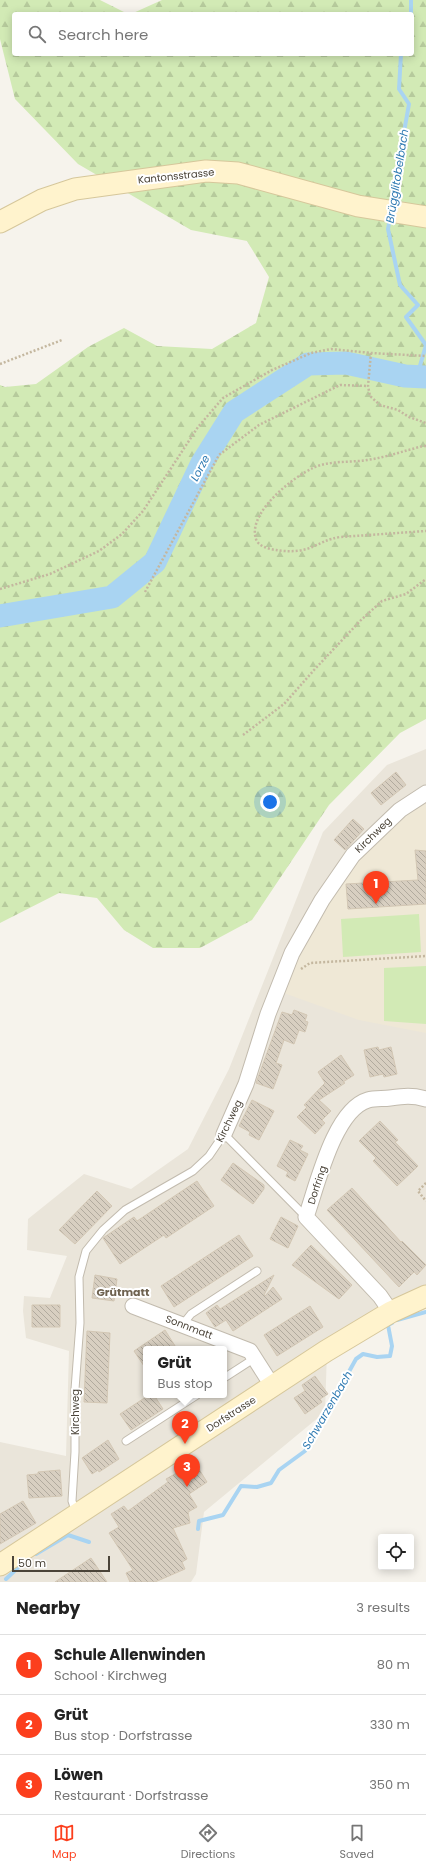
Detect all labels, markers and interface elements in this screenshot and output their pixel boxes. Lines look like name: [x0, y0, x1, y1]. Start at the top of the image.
search box: [12, 12, 414, 56]
icon: search: [26, 23, 48, 45]
text: Search here: [58, 24, 148, 45]
water label: Brügglitobelbach: [382, 128, 412, 224]
street label: Kantonsstrasse: [137, 165, 215, 187]
water label: Lorze: [186, 452, 214, 484]
your location: [260, 792, 280, 812]
street label: Kirchweg: [351, 814, 395, 856]
pin: 1: [363, 871, 389, 904]
street label: Kirchweg: [212, 1097, 246, 1145]
street label: Dorfring: [304, 1164, 330, 1206]
district label: Grütmatt: [96, 1284, 150, 1300]
street label: Sonnmatt: [163, 1311, 215, 1343]
popup: [143, 1346, 227, 1398]
text: Grüt: [157, 1352, 191, 1373]
water label: Schwarzenbach: [298, 1368, 356, 1452]
text: Bus stop: [157, 1374, 213, 1393]
street label: Kirchweg: [68, 1389, 83, 1435]
street label: Dorfstrasse: [203, 1392, 259, 1436]
pin: 2: [172, 1411, 198, 1444]
pin: 3: [174, 1454, 200, 1487]
map controls: [378, 1534, 414, 1570]
button: locate: [378, 1534, 414, 1570]
scale bar: [12, 1554, 110, 1573]
text: 50 m: [18, 1555, 46, 1571]
text: Nearby: [16, 1596, 80, 1620]
text: 3 results: [356, 1598, 410, 1617]
text: Schule Allenwinden: [54, 1644, 206, 1665]
text: 1: [27, 1655, 31, 1674]
text: 80 m: [377, 1655, 410, 1674]
text: School · Kirchweg: [54, 1666, 167, 1685]
text: Grüt: [54, 1704, 88, 1725]
text: 2: [25, 1715, 33, 1734]
text: 330 m: [370, 1715, 410, 1734]
text: Bus stop · Dorfstrasse: [54, 1726, 192, 1745]
text: Löwen: [54, 1764, 103, 1785]
text: 3: [25, 1775, 33, 1794]
text: 350 m: [369, 1775, 410, 1794]
text: Restaurant · Dorfstrasse: [54, 1786, 208, 1805]
tab: Map: [52, 1822, 76, 1863]
tab: Directions: [181, 1822, 235, 1863]
tab: Saved: [340, 1822, 374, 1863]

